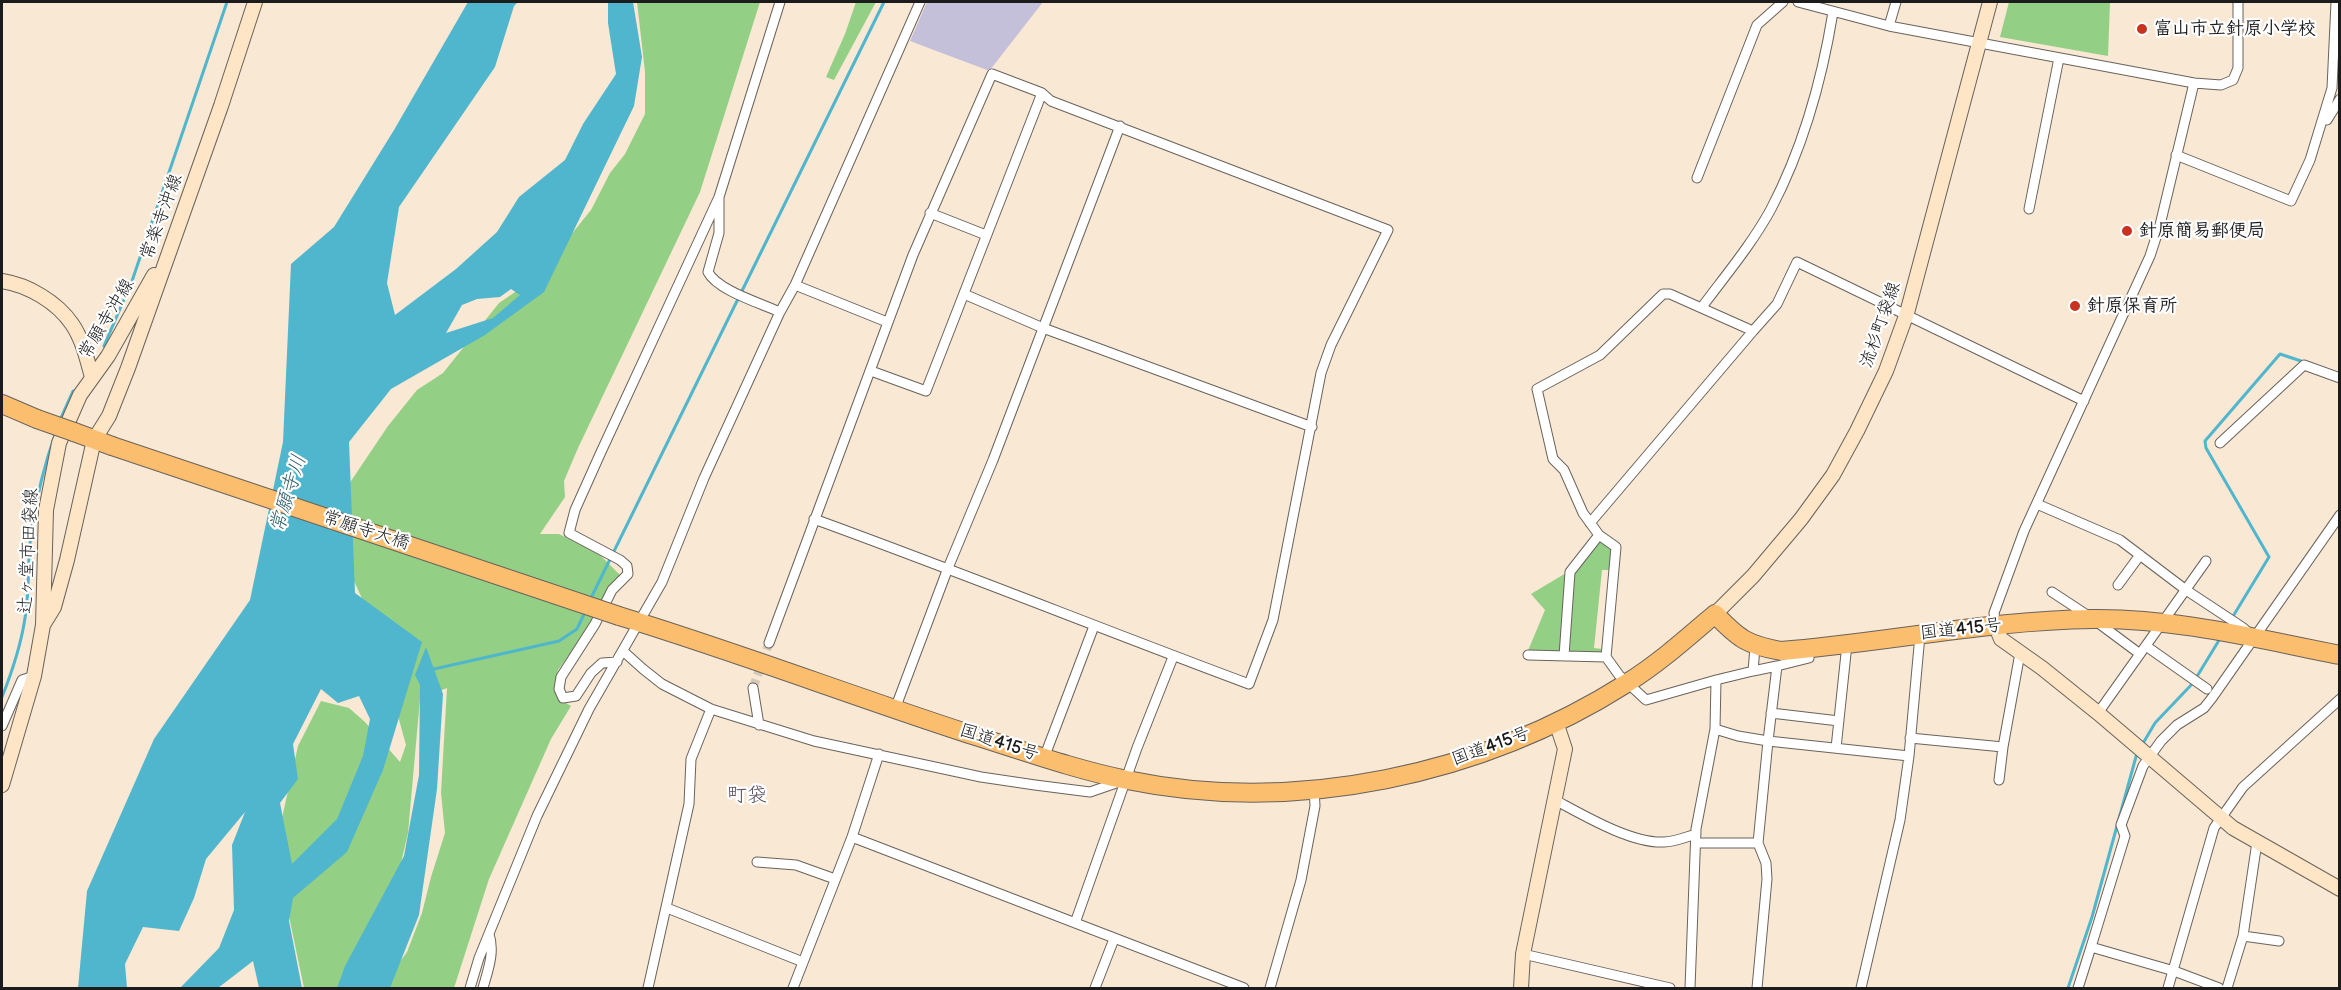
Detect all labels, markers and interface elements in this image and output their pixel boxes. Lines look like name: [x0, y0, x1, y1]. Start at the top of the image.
place label: 富山市立針原小学校: [2154, 18, 2316, 40]
marker: 富山市立針原小学校: [2135, 22, 2149, 36]
street label: 常楽寺沖線: [136, 171, 188, 263]
place label: 針原簡易郵便局: [2139, 220, 2265, 242]
marker: 針原簡易郵便局: [2120, 224, 2134, 238]
street label: 常願寺沖線: [75, 275, 139, 363]
street label: 流杉町袋線: [1856, 279, 1906, 371]
place label: 針原保育所: [2087, 295, 2177, 317]
marker: 針原保育所: [2068, 299, 2082, 313]
water label: 常願寺川: [266, 452, 312, 536]
street label: 辻ヶ堂市田袋線: [15, 488, 43, 614]
street label: 常願寺大橋: [320, 507, 412, 555]
street label: 国道415号: [1919, 615, 2003, 645]
street label: 国道415号: [957, 720, 1041, 766]
street label: 国道415号: [1449, 723, 1533, 771]
district label: 町袋: [727, 784, 767, 808]

